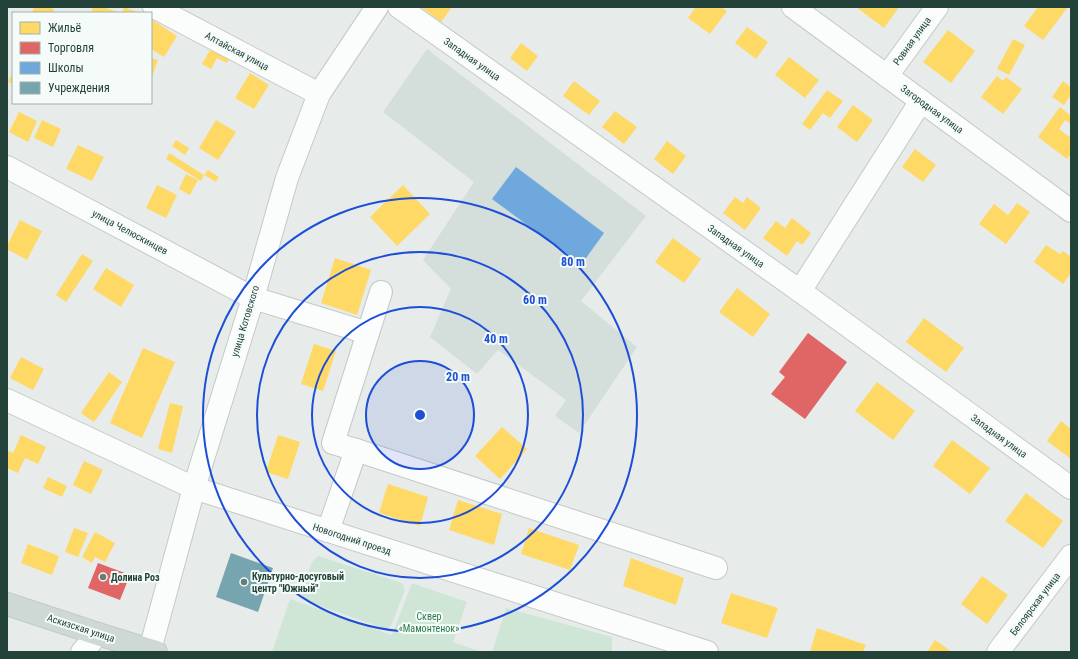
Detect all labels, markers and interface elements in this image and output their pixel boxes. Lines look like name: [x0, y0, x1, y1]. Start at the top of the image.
legend: [12, 12, 152, 104]
street label: Ровная улица: [891, 15, 933, 67]
text: Жильё: [48, 21, 81, 35]
street label: Алтайская улица: [203, 30, 271, 73]
street label: Западная улица: [442, 35, 503, 83]
text: Торговля: [48, 41, 94, 55]
text: Школы: [48, 61, 84, 75]
text: Учреждения: [48, 81, 110, 95]
street label: Загородная улица: [899, 83, 966, 136]
street label: улица Челюскинцев: [90, 207, 170, 257]
street label: Западная улица: [706, 222, 767, 270]
text: 80 m: [561, 255, 585, 269]
street label: улица Котовского: [229, 284, 261, 358]
text: 60 m: [523, 293, 547, 307]
text: 40 m: [484, 332, 508, 346]
text: 20 m: [446, 370, 470, 384]
centre of rings: [413, 408, 427, 422]
street label: Западная улица: [969, 412, 1029, 460]
street label: Новогодний проезд: [311, 521, 393, 557]
street label: Белоярская улица: [1008, 570, 1062, 637]
place label: Культурно-досуговый центр "Южный": [252, 571, 344, 594]
marker: Долина Роз: [98, 572, 108, 582]
place label: Долина Роз: [111, 572, 160, 583]
marker: Культурно-досуговый центр "Южный": [239, 577, 249, 587]
park label: Сквер «Мамонтенок»: [399, 611, 459, 634]
street label: Аскизская улица: [46, 612, 116, 644]

